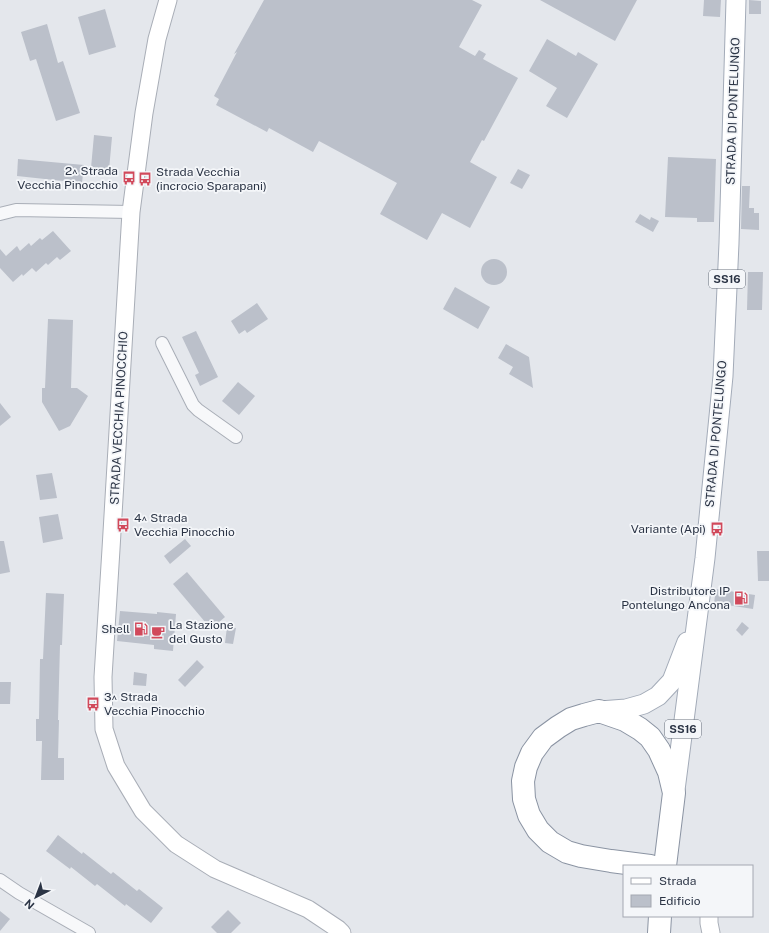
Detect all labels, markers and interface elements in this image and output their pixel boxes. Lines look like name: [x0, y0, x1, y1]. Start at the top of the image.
street label: STRADA DI PONTELUNGO: [723, 37, 743, 185]
place label: 2^ Strada Vecchia Pinocchio: [17, 164, 118, 192]
place label: Strada Vecchia (incrocio Sparapani): [156, 165, 267, 193]
bus stop icon: 2^ Strada Vecchia Pinocchio: [121, 170, 137, 186]
bus stop icon: Strada Vecchia (incrocio Sparapani): [137, 171, 153, 187]
road number: SS16: [709, 270, 745, 288]
street label: STRADA VECCHIA PINOCCHIO: [107, 331, 131, 505]
street label: STRADA DI PONTELUNGO: [703, 360, 729, 508]
place label: 4^ Strada Vecchia Pinocchio: [134, 511, 235, 539]
bus stop icon: 4^ Strada Vecchia Pinocchio: [115, 517, 131, 533]
bus stop icon: Variante (Api): [709, 521, 725, 537]
place label: Variante (Api): [631, 522, 706, 536]
place label: Distributore IP Pontelungo Ancona: [621, 584, 730, 612]
fuel station icon: Distributore IP Pontelungo Ancona: [733, 590, 749, 606]
place label: La Stazione del Gusto: [169, 618, 234, 646]
fuel station icon: Shell: [133, 621, 149, 637]
place label: Shell: [101, 622, 130, 636]
cafe icon: La Stazione del Gusto: [150, 624, 166, 640]
place label: 3^ Strada Vecchia Pinocchio: [104, 690, 205, 718]
bus stop icon: 3^ Strada Vecchia Pinocchio: [85, 696, 101, 712]
road number: SS16: [665, 720, 701, 738]
legend: [623, 865, 753, 917]
text: Strada: [659, 874, 696, 888]
north arrow: [16, 877, 56, 917]
text: Edificio: [659, 894, 701, 908]
text: N: [22, 897, 37, 912]

